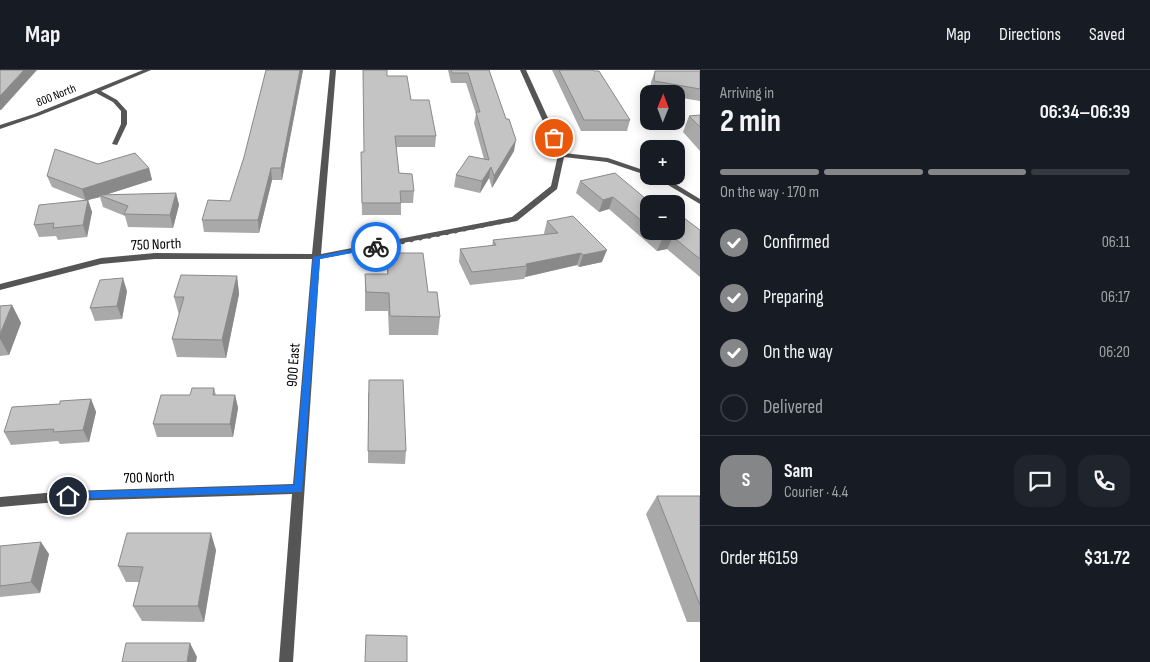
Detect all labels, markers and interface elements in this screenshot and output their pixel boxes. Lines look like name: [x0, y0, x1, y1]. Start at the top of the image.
text: Map: [25, 20, 60, 49]
text: Map: [946, 24, 971, 45]
text: Directions: [999, 24, 1061, 45]
text: Saved: [1089, 24, 1125, 45]
street label: 800 North: [34, 81, 78, 110]
text: Arriving in: [720, 84, 774, 103]
north arrow: [640, 85, 685, 130]
map controls: [640, 85, 685, 240]
text: 06:34–06:39: [1040, 101, 1130, 124]
text: 2 min: [720, 102, 781, 141]
pin: [533, 117, 575, 159]
icon: bag: [540, 124, 568, 152]
button: +: [640, 140, 685, 185]
text: On the way · 170 m: [720, 183, 819, 202]
button: −: [640, 195, 685, 240]
courier: [351, 222, 401, 272]
icon: check: [720, 229, 748, 257]
text: Confirmed: [763, 231, 830, 254]
icon: bike: [362, 233, 390, 261]
text: 06:11: [1102, 233, 1130, 252]
street label: 750 North: [130, 234, 182, 255]
icon: check: [720, 284, 748, 312]
text: Preparing: [763, 286, 824, 309]
text: 06:17: [1101, 288, 1130, 307]
icon: check: [720, 339, 748, 367]
text: On the way: [763, 341, 833, 364]
street label: 900 East: [282, 342, 305, 388]
text: 06:20: [1099, 343, 1130, 362]
text: Delivered: [763, 396, 823, 419]
button: chat: [1014, 455, 1066, 507]
button: phone: [1078, 455, 1130, 507]
text: Sam: [784, 460, 813, 483]
street label: 700 North: [123, 467, 175, 488]
text: S: [742, 469, 750, 492]
pin: [47, 475, 89, 517]
icon: home: [54, 482, 82, 510]
text: Courier · 4.4: [784, 483, 848, 502]
text: Order #6159: [720, 547, 798, 570]
text: $31.72: [1084, 547, 1130, 570]

